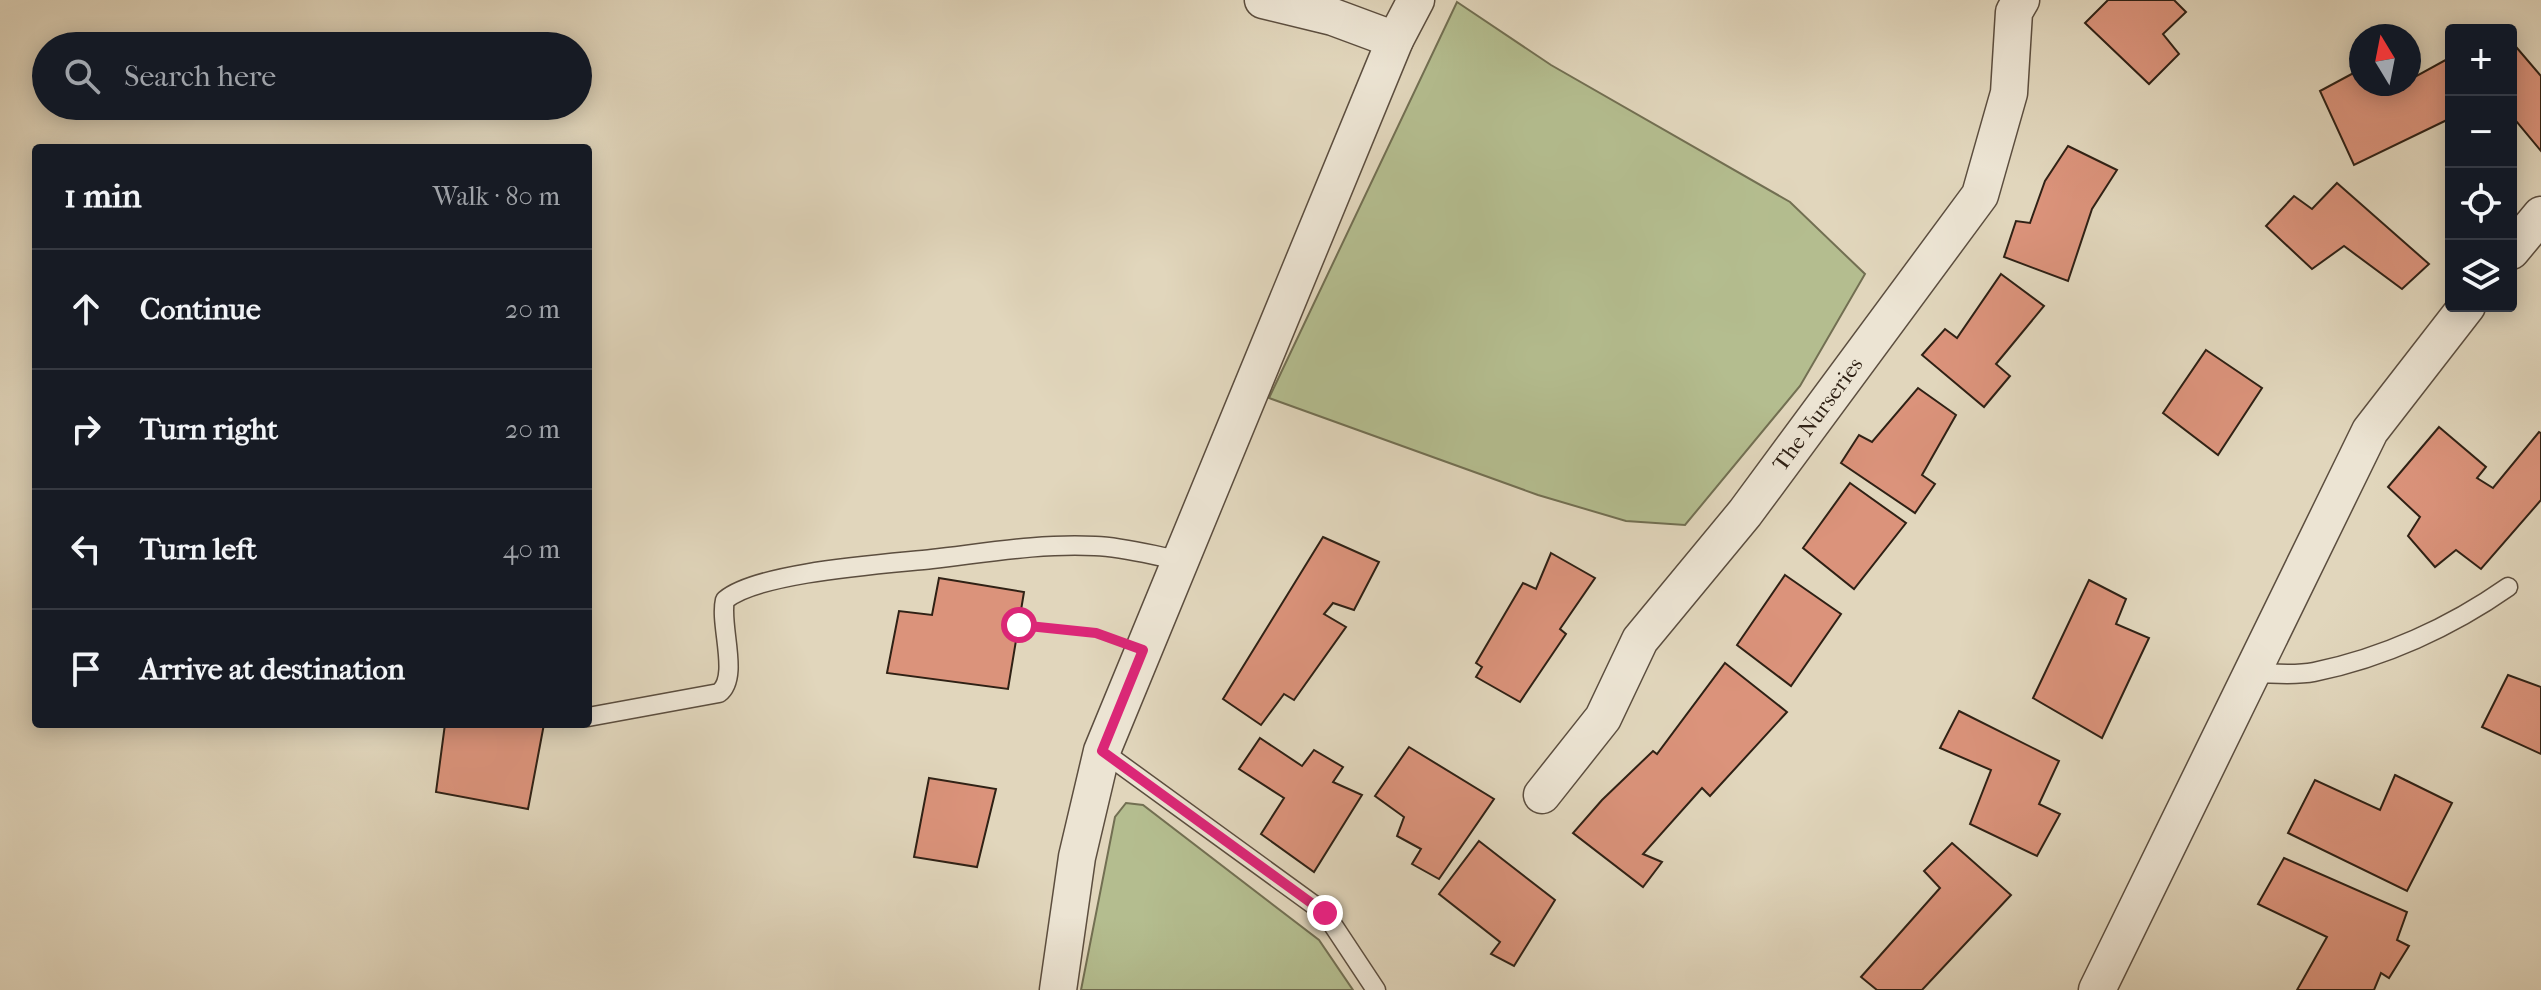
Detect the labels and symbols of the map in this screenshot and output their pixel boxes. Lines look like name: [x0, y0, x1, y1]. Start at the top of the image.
north arrow: [2349, 24, 2421, 96]
street label: The Nurseries: [1767, 352, 1868, 476]
route start: [1001, 607, 1037, 643]
route end: [1307, 895, 1343, 931]

